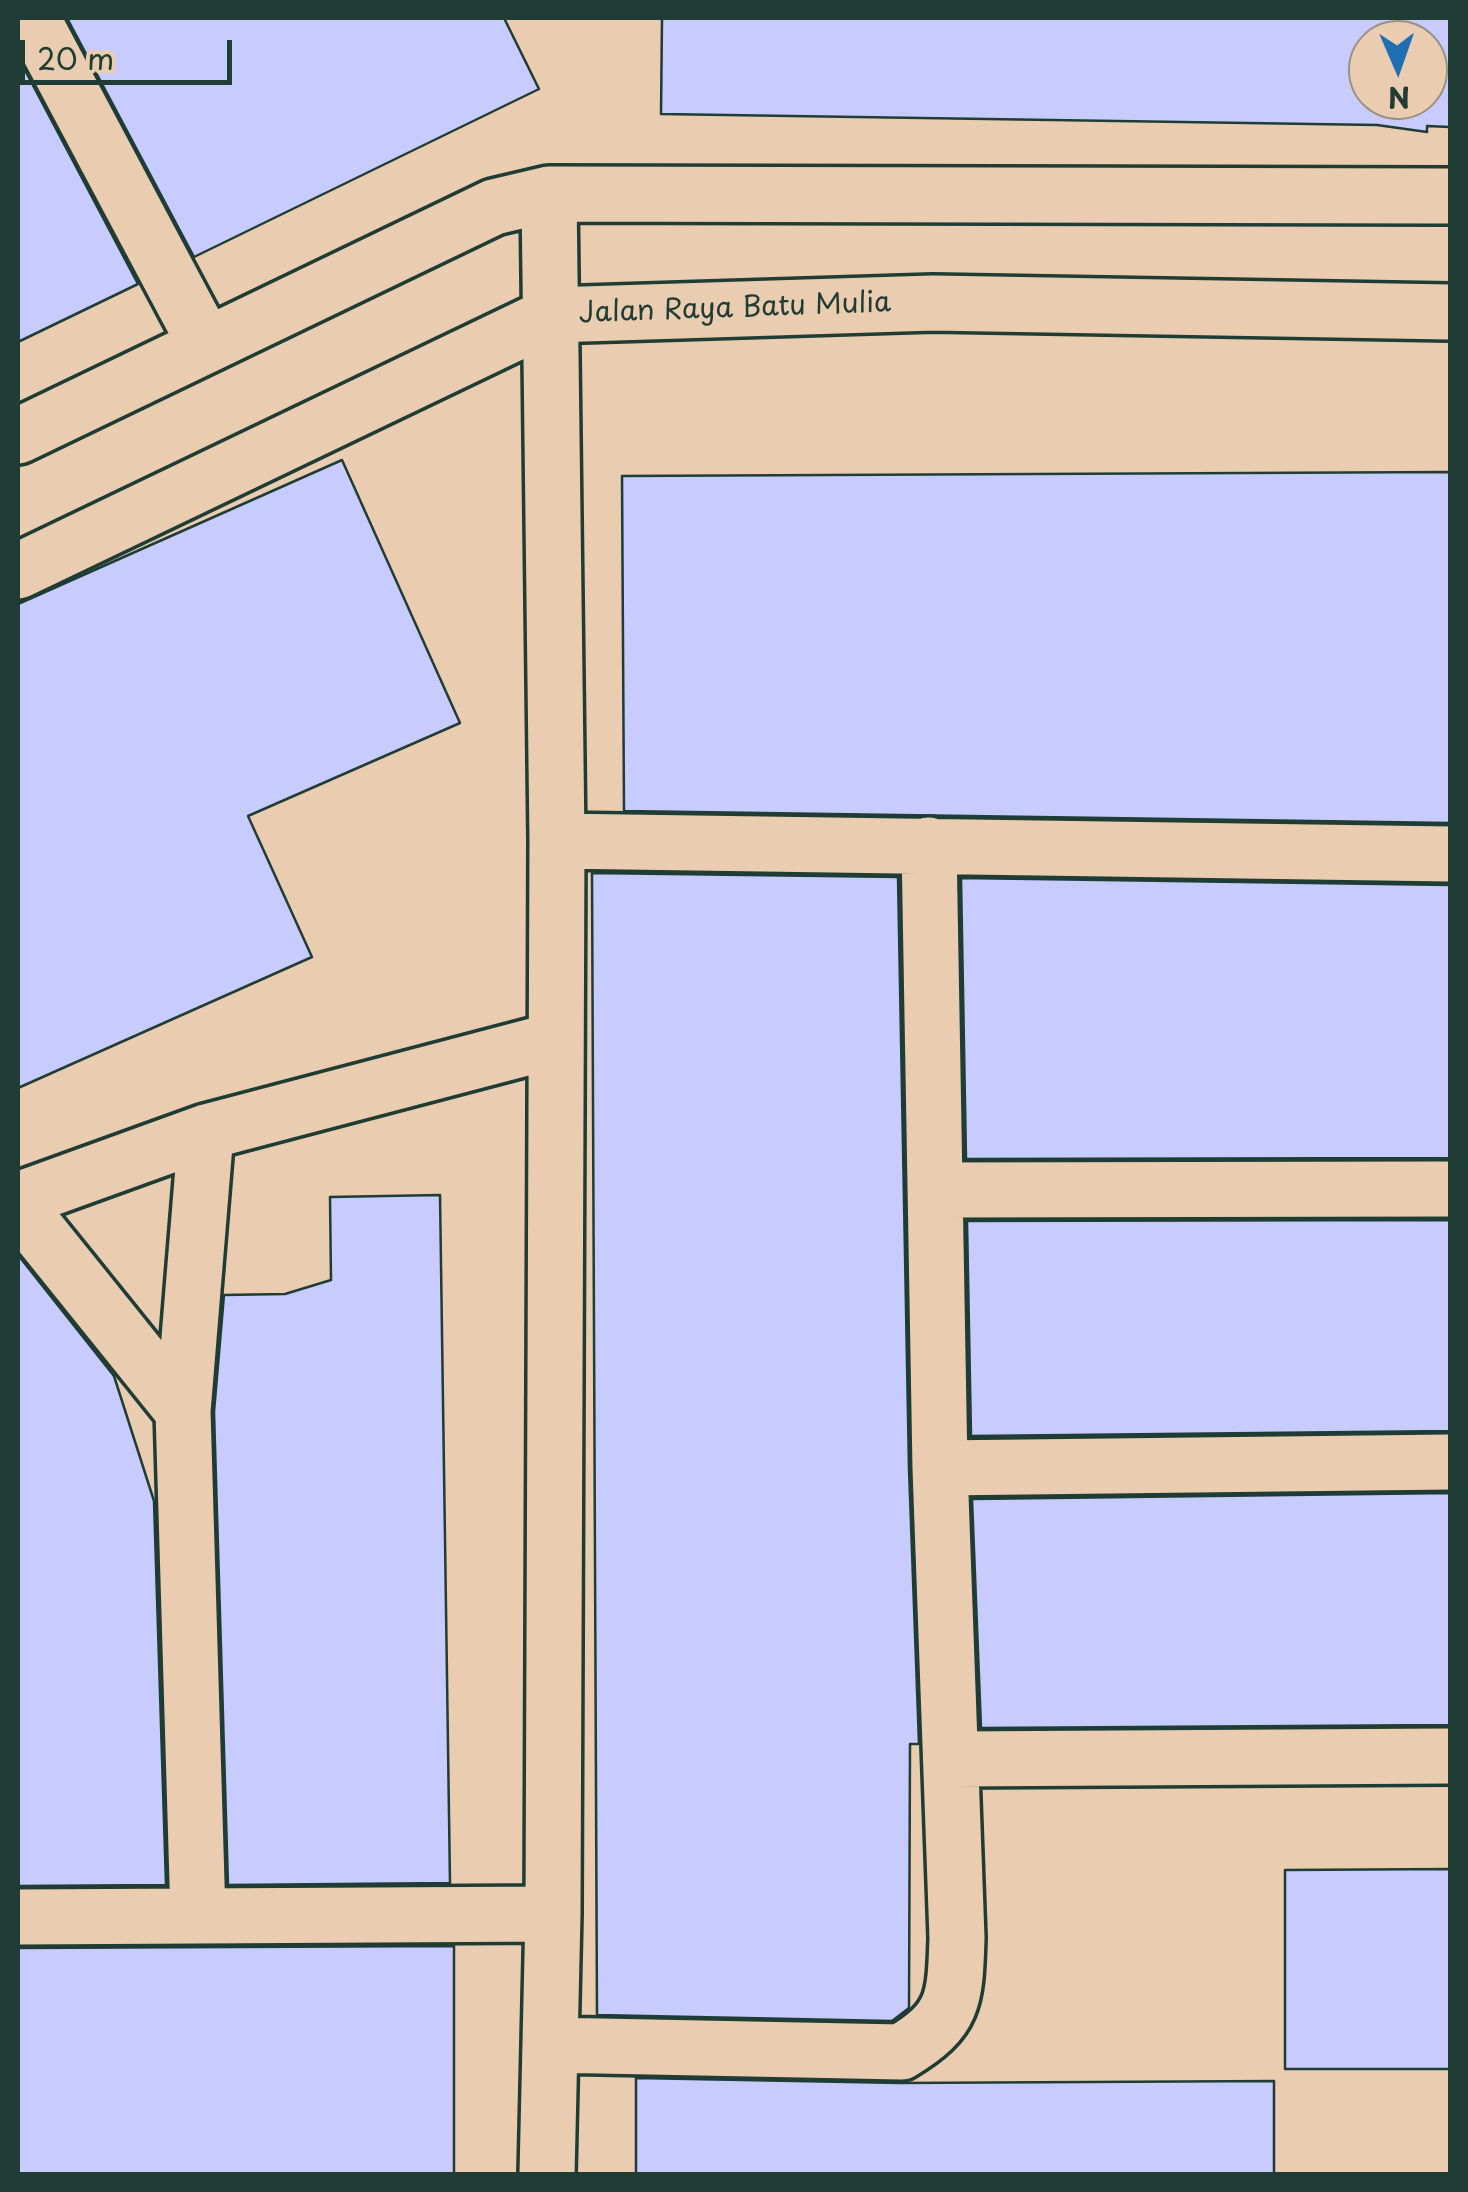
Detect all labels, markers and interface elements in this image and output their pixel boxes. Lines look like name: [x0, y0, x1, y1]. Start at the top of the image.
scale bar: [25, 20, 238, 82]
north arrow: [1348, 20, 1448, 120]
text: 20 m: [37, 35, 114, 80]
text: N: [1387, 77, 1411, 120]
street label: Jalan Raya Batu Mulia: [578, 287, 892, 331]

